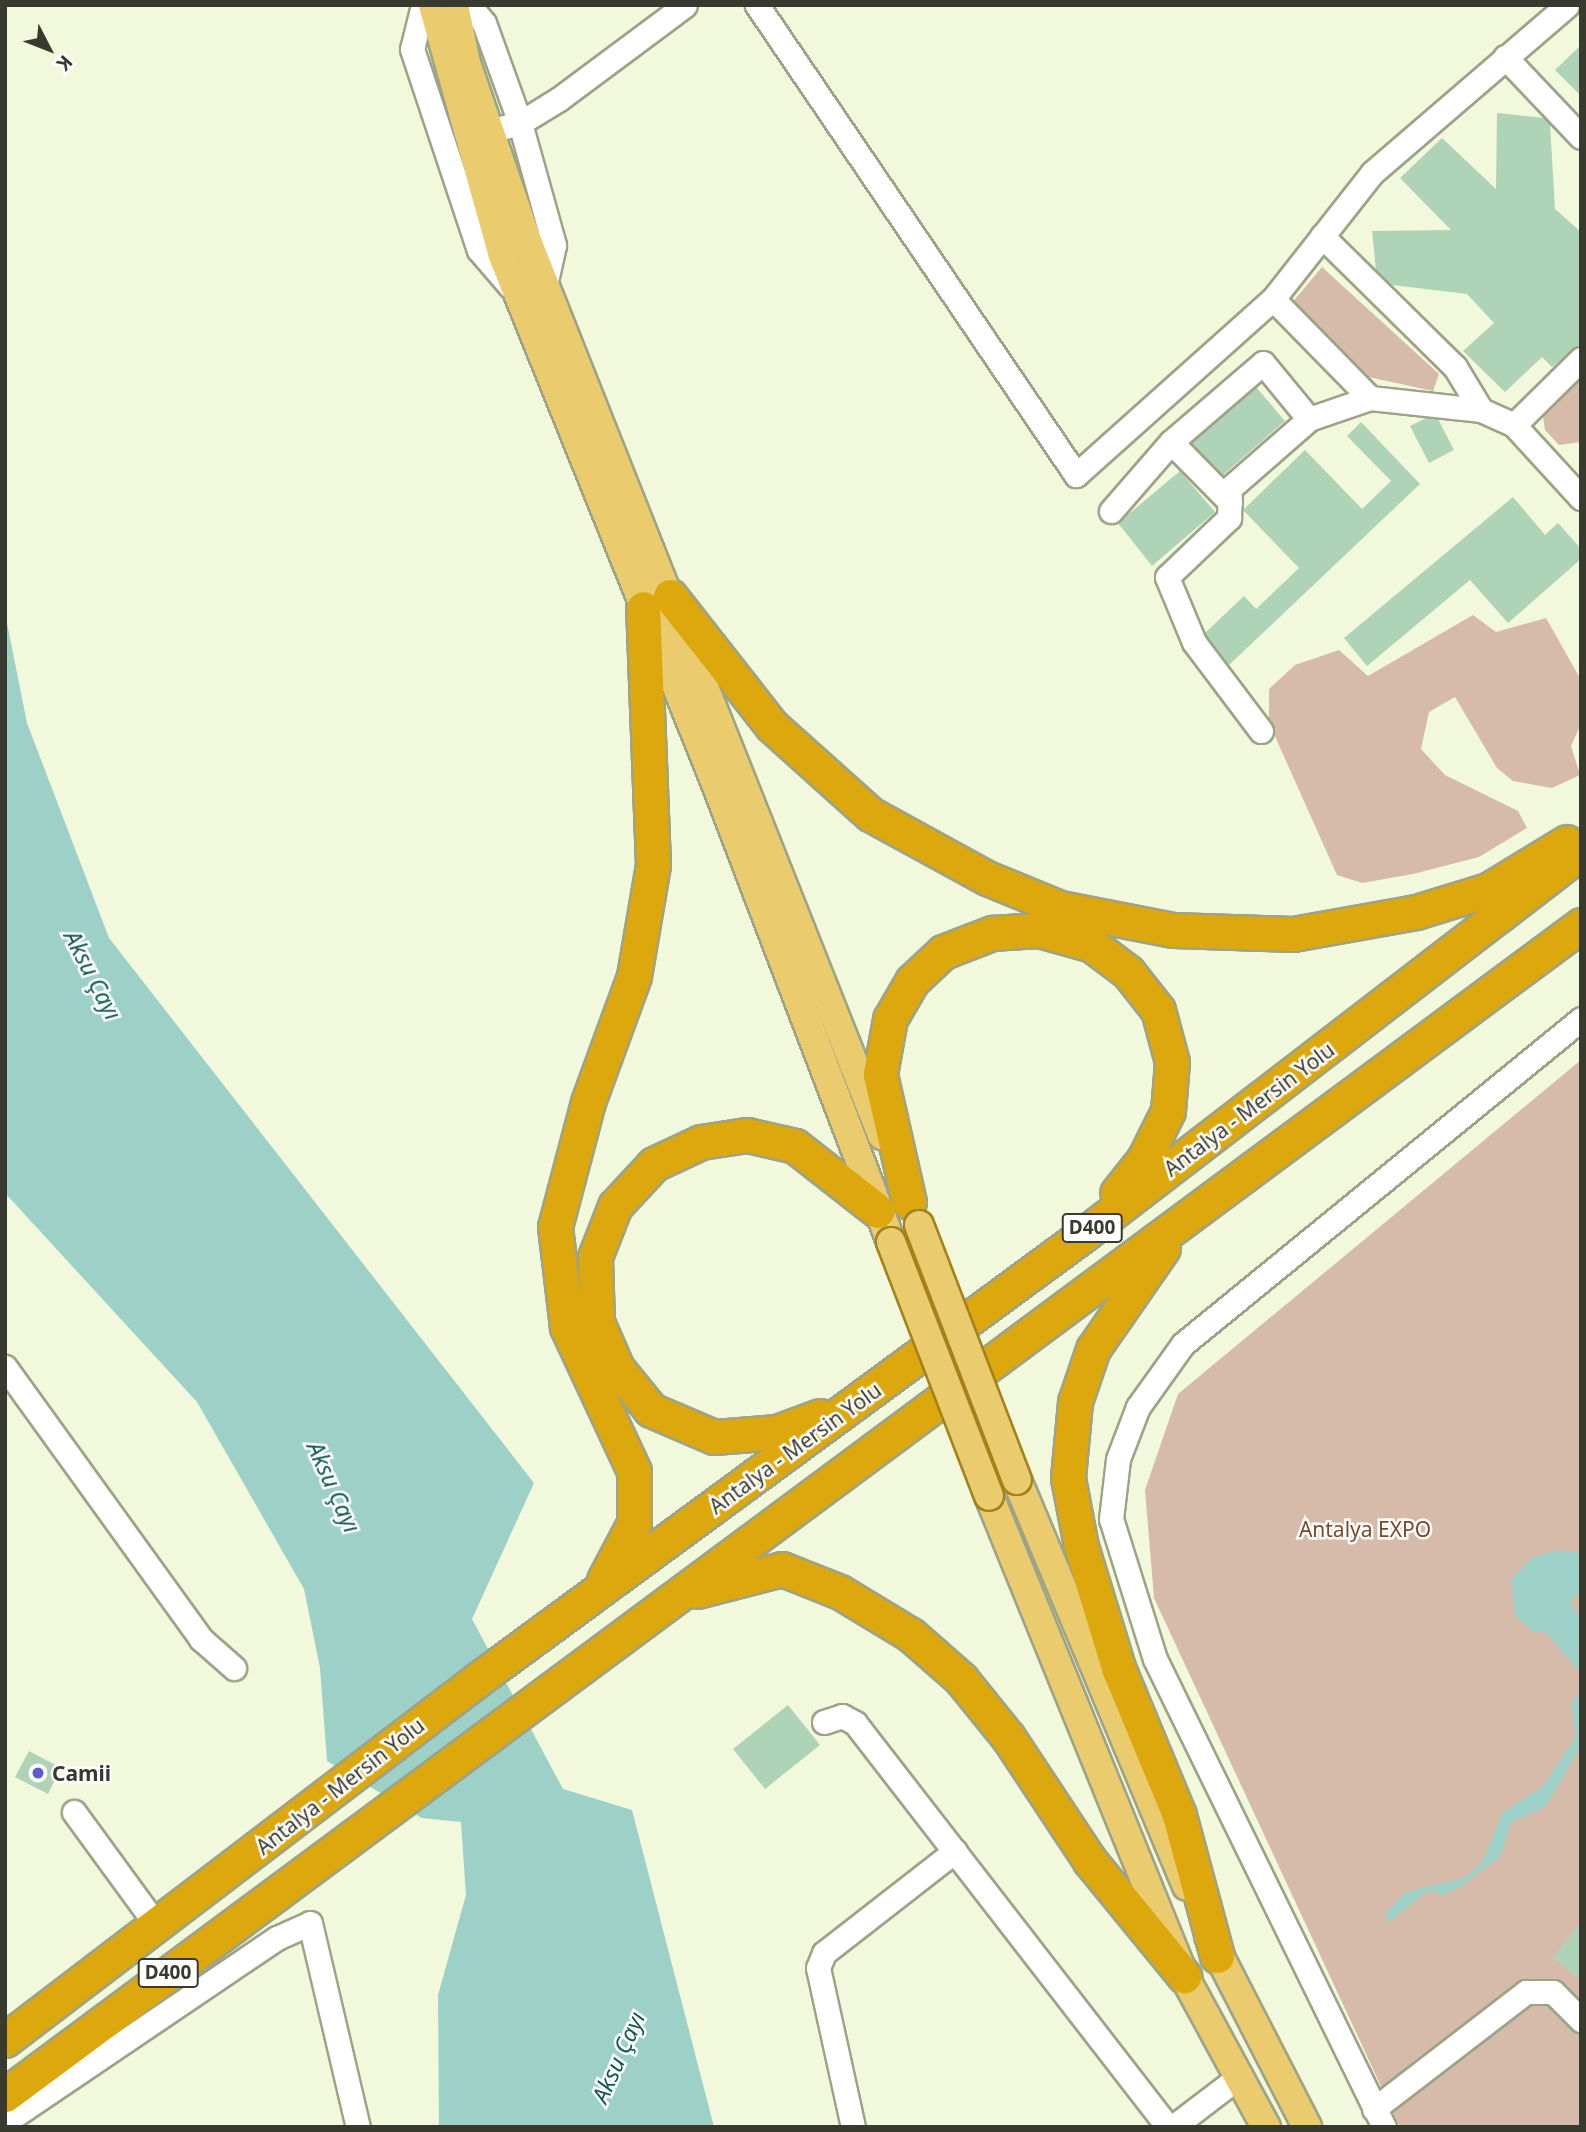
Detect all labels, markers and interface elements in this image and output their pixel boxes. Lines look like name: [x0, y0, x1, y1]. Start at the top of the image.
north arrow: [14, 14, 84, 84]
text: K: [51, 50, 78, 76]
water label: Aksu Çayı: [59, 926, 127, 1024]
street label: Antalya - Mersin Yolu: [1159, 1037, 1339, 1181]
road number: D400: [1060, 1212, 1124, 1244]
street label: Antalya - Mersin Yolu: [704, 1377, 886, 1519]
water label: Aksu Çayı: [302, 1437, 366, 1537]
park label: Antalya EXPO: [1299, 1516, 1431, 1542]
street label: Antalya - Mersin Yolu: [251, 1712, 429, 1860]
place label: Camii: [52, 1760, 111, 1786]
marker: Camii: [30, 1765, 46, 1781]
road number: D400: [136, 1957, 200, 1988]
water label: Aksu Çayı: [586, 2007, 650, 2107]

